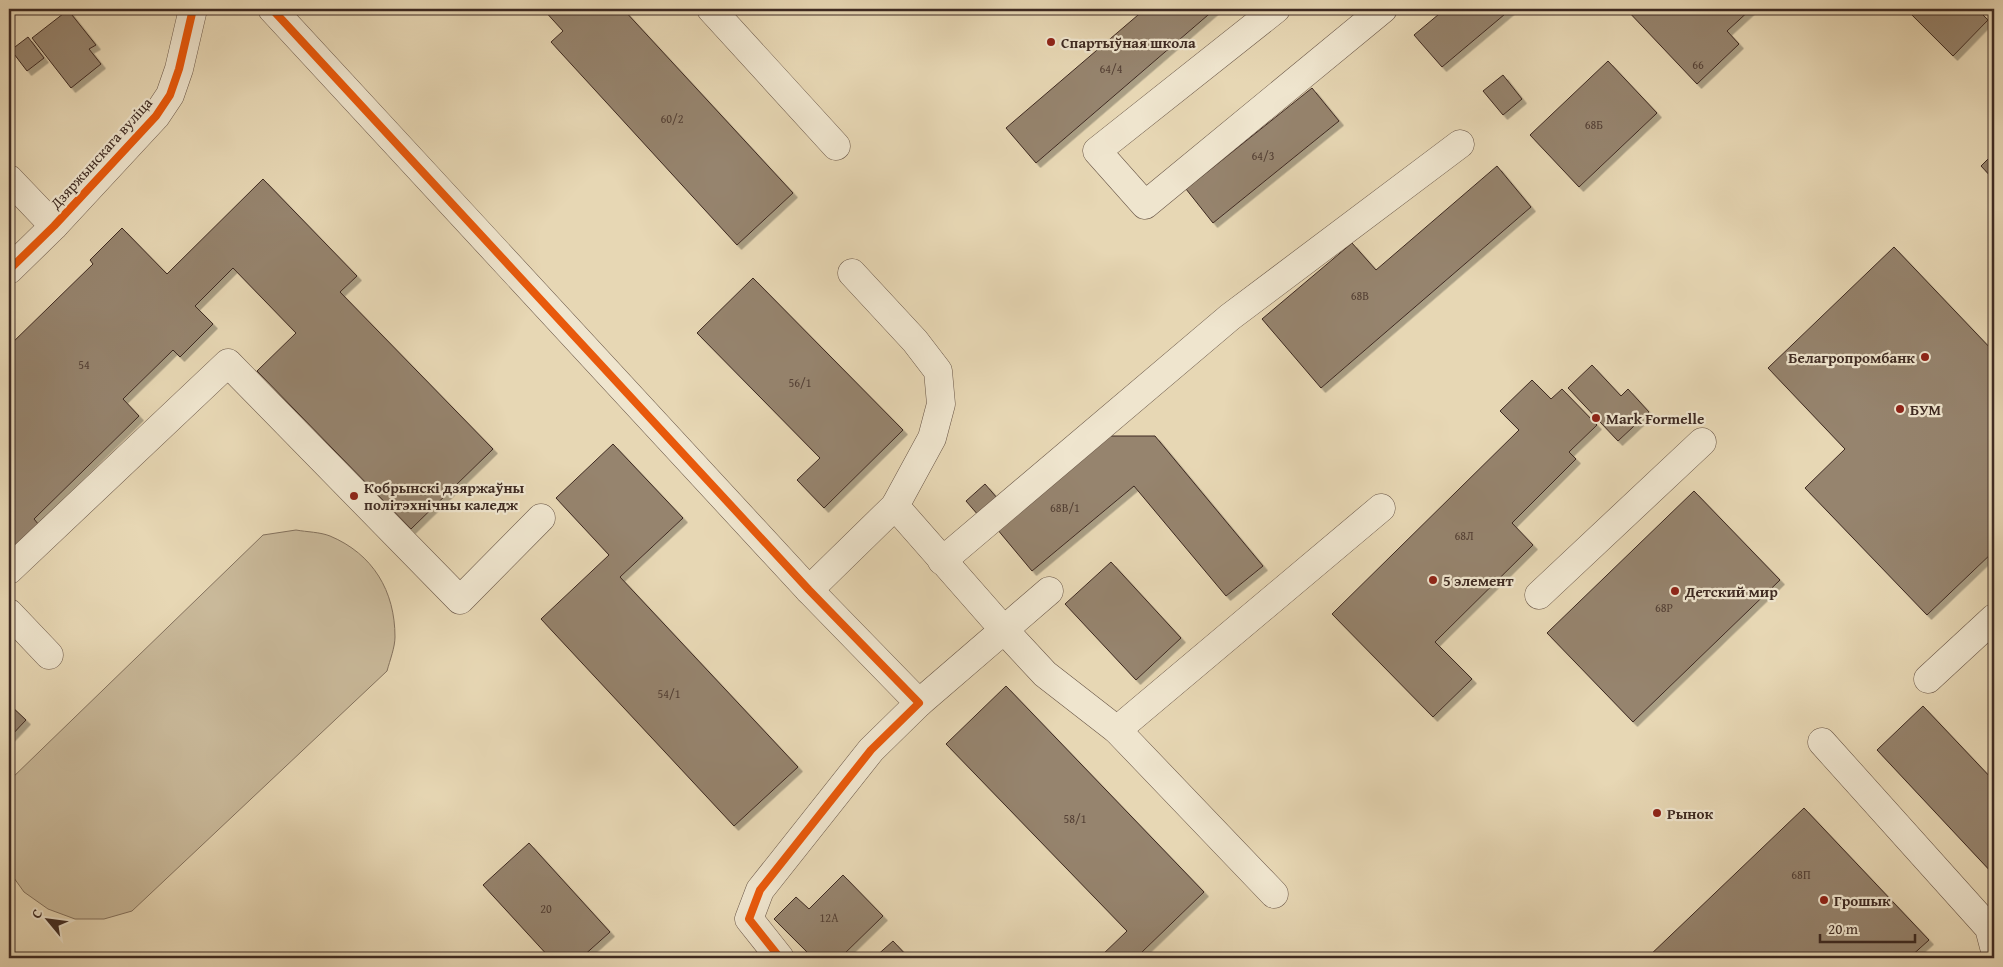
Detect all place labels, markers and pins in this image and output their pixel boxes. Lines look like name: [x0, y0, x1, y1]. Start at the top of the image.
place label: Спартыўная школа: [1061, 32, 1196, 53]
marker: Спартыўная школа: [1045, 36, 1057, 48]
place label: Белагропромбанк: [1788, 347, 1915, 368]
marker: Белагропромбанк: [1919, 351, 1931, 363]
place label: БУМ: [1910, 399, 1942, 420]
marker: БУМ: [1894, 403, 1906, 415]
place label: Mark Formelle: [1606, 408, 1704, 429]
marker: Mark Formelle: [1590, 412, 1602, 424]
place label: Кобрынскі дзяржаўны політэхнічны каледж: [364, 477, 525, 515]
marker: Кобрынскі дзяржаўны політэхнічны каледж: [348, 490, 360, 502]
place label: 5 элемент: [1443, 570, 1515, 591]
marker: 5 элемент: [1427, 574, 1439, 586]
place label: Детский мир: [1684, 581, 1778, 602]
marker: Детский мир: [1669, 585, 1681, 597]
place label: Рынок: [1667, 803, 1714, 824]
marker: Рынок: [1651, 807, 1663, 819]
place label: Грошык: [1834, 890, 1891, 911]
marker: Грошык: [1818, 894, 1830, 906]

